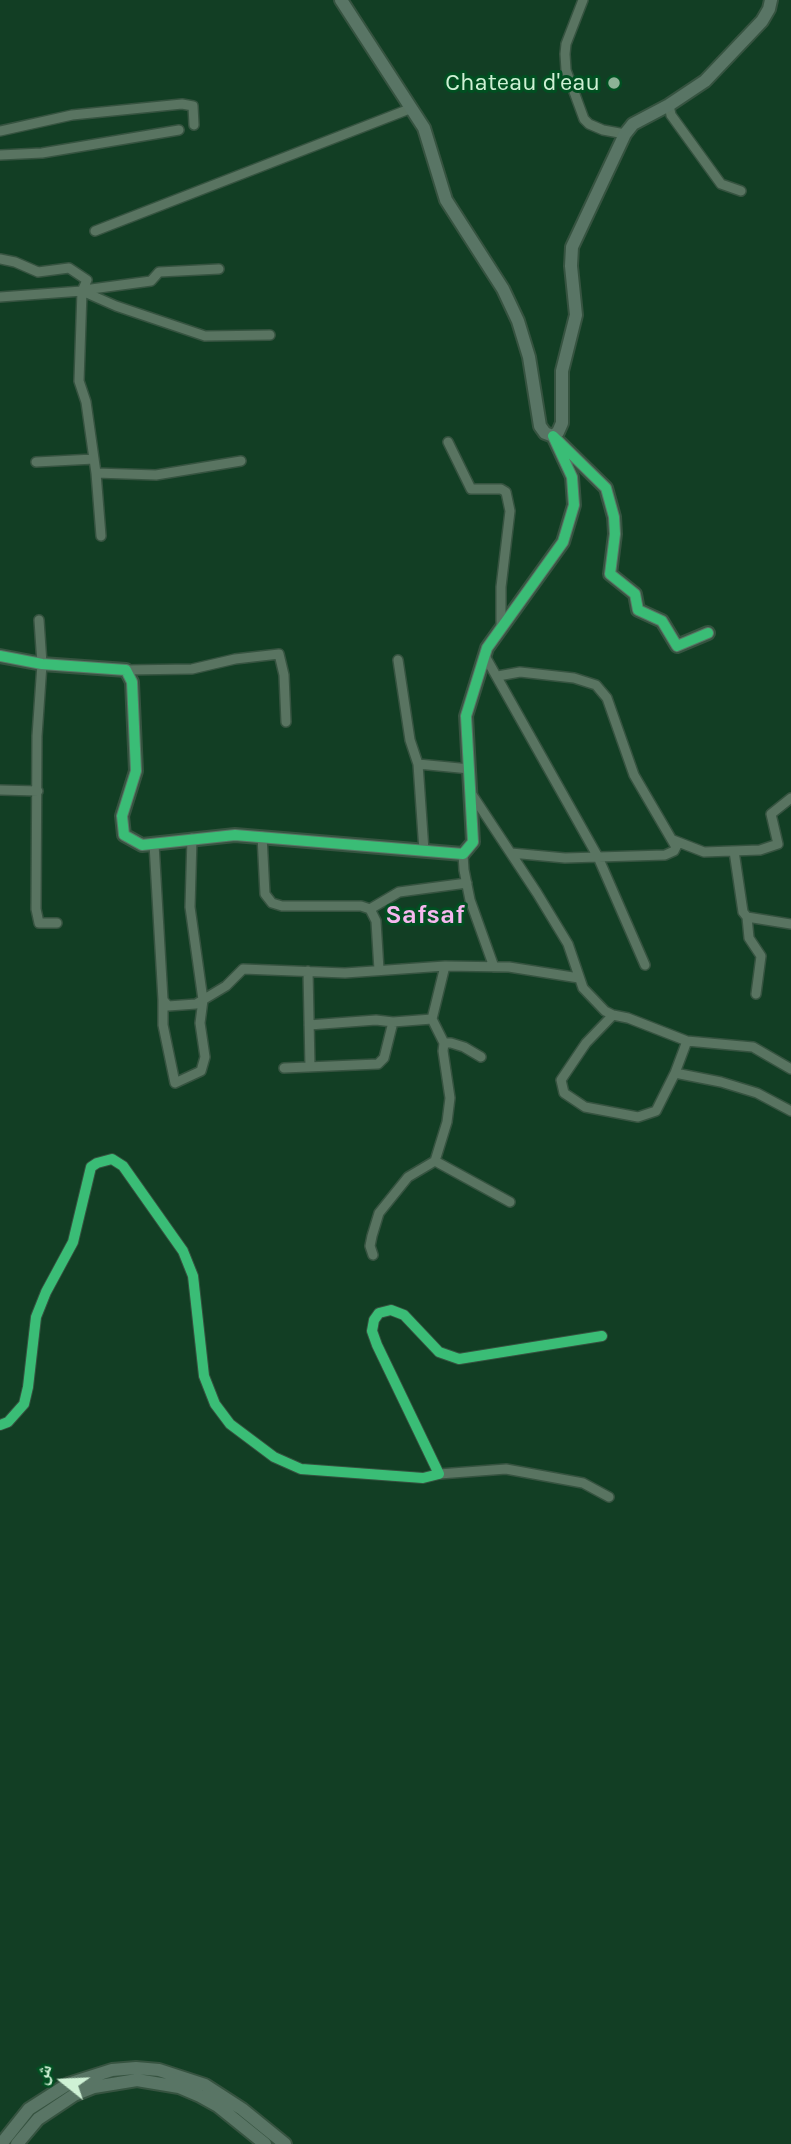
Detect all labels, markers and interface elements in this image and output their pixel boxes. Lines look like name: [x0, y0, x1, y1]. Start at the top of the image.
place label: Chateau d'eau: [445, 69, 600, 97]
marker: Chateau d'eau: [606, 75, 622, 91]
district label: Safsaf: [385, 900, 465, 932]
north arrow: [28, 2046, 98, 2116]
text: ش: [29, 2062, 57, 2088]

